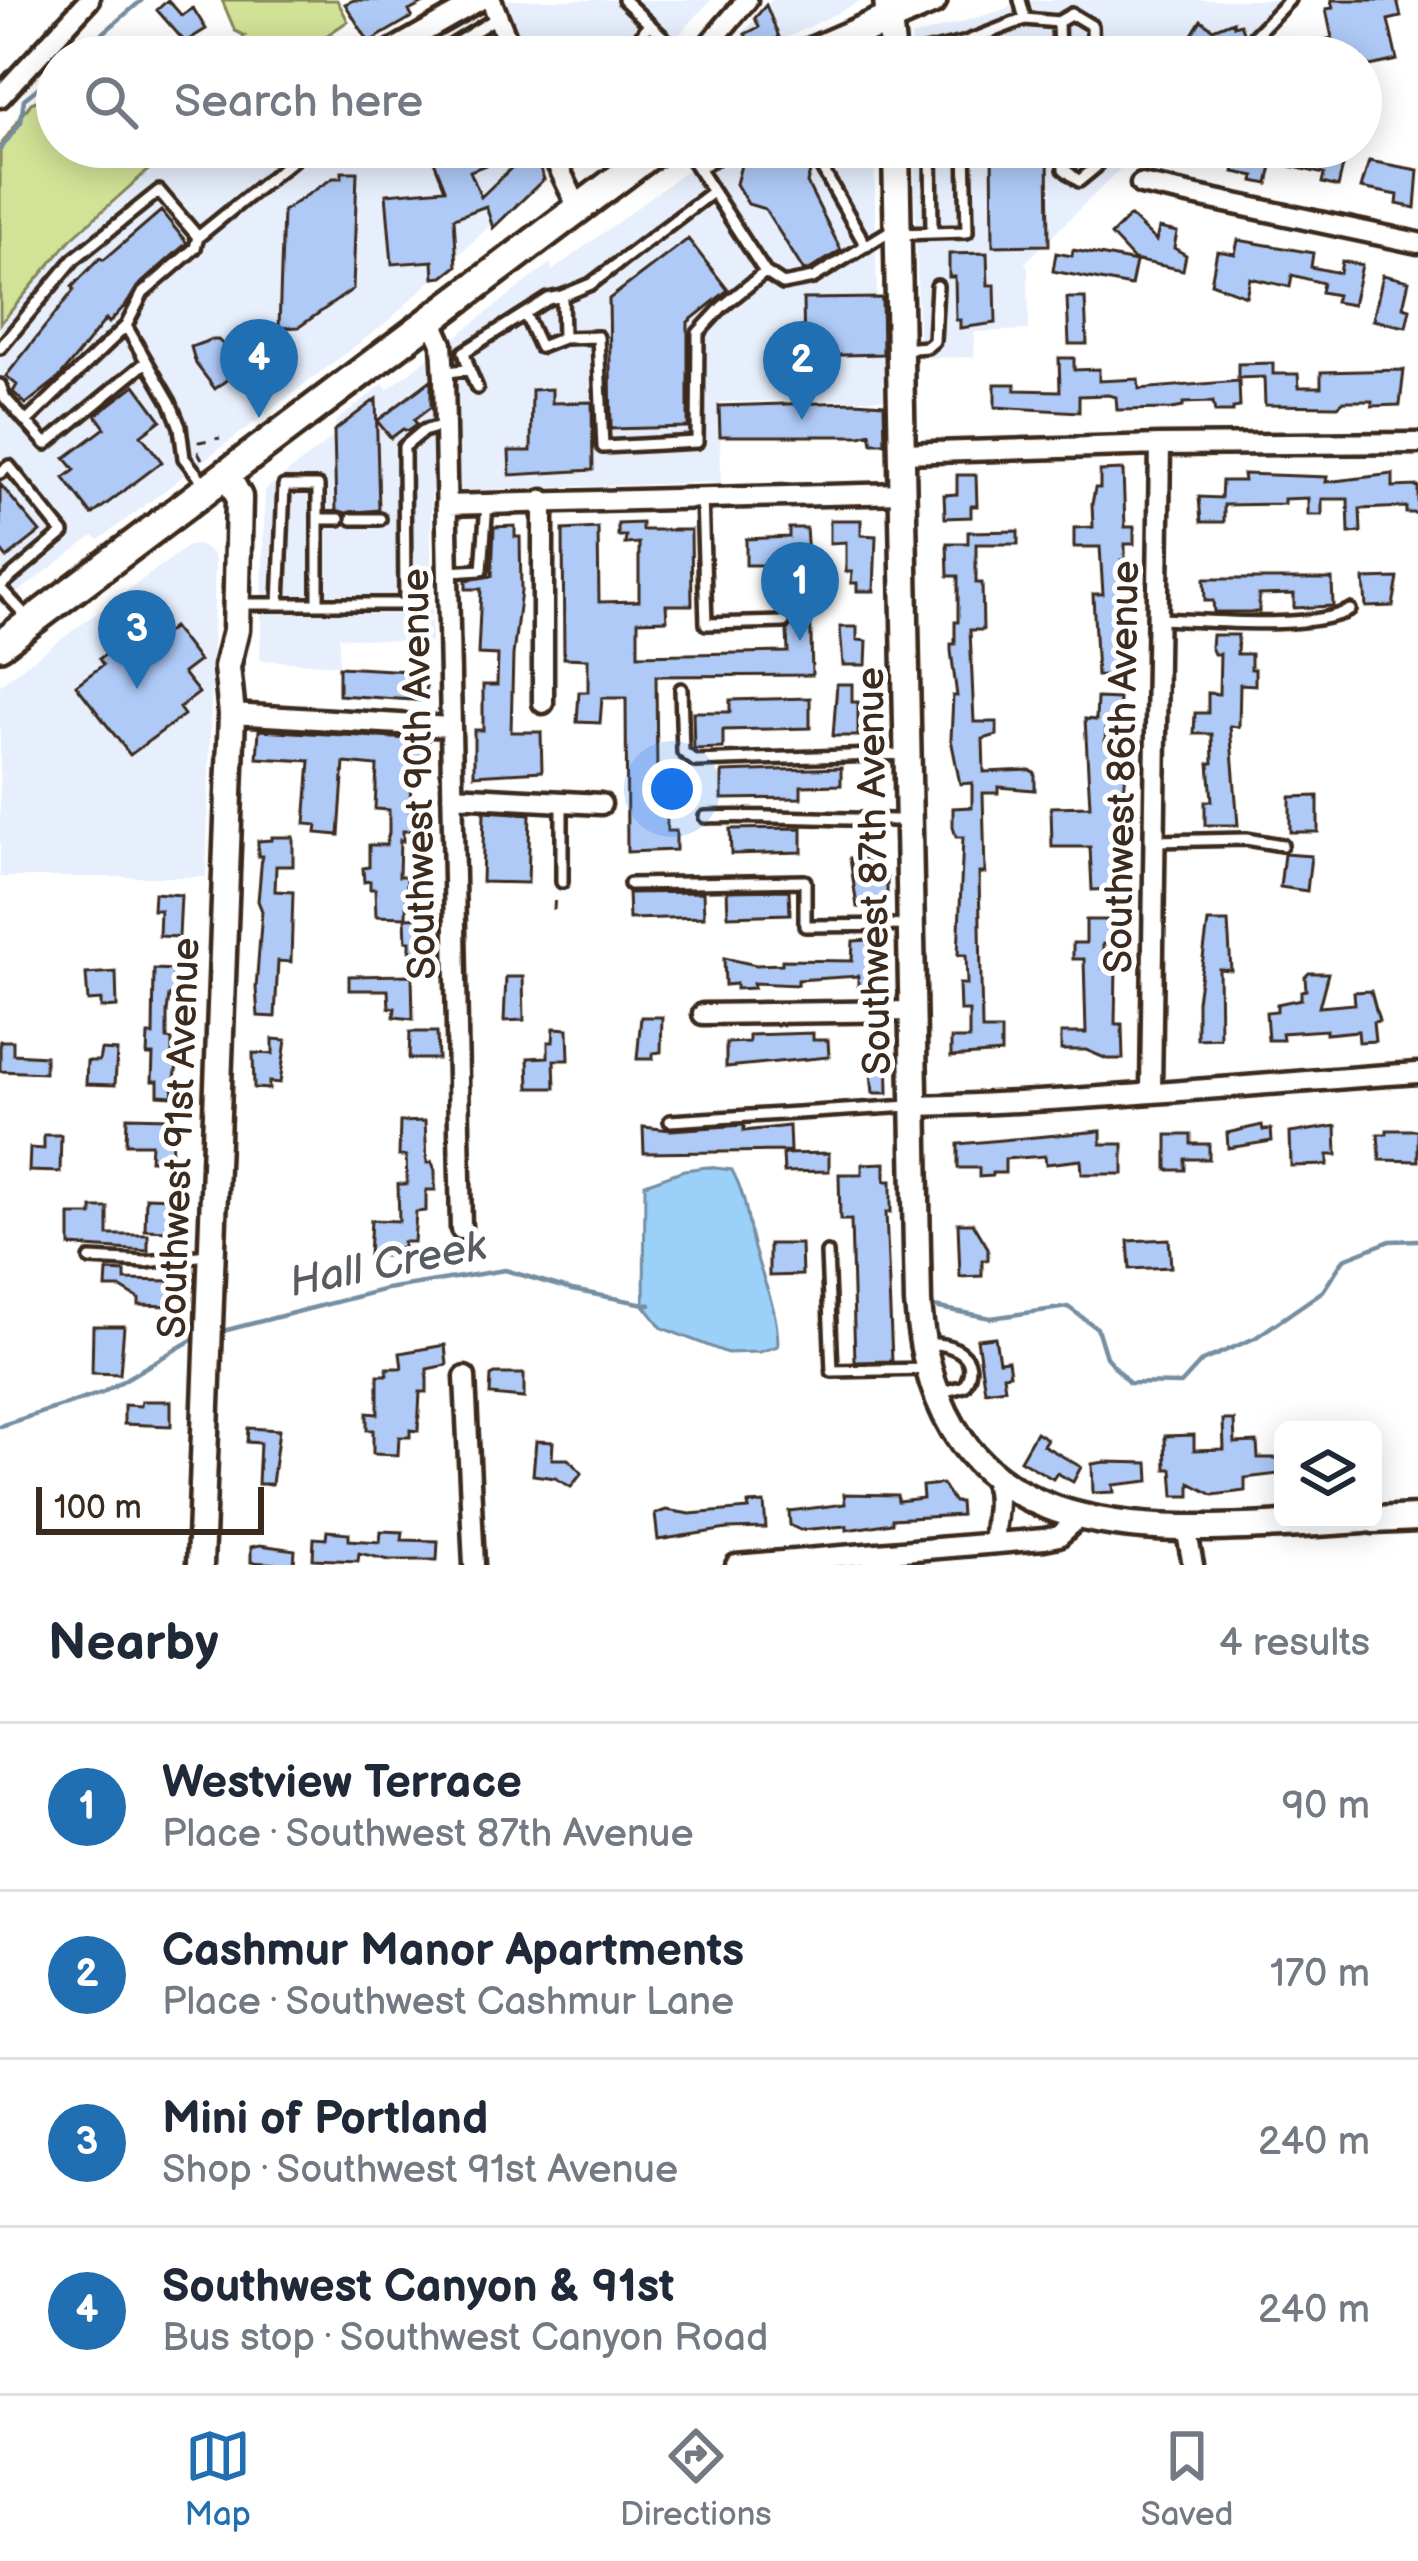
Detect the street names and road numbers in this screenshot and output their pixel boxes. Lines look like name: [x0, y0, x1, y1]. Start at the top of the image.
street label: Southwest 86th Avenue: [1096, 560, 1150, 974]
street label: Southwest 90th Avenue: [393, 568, 447, 980]
street label: Southwest 87th Avenue: [848, 667, 902, 1075]
street label: Southwest 91st Avenue: [150, 937, 210, 1339]

